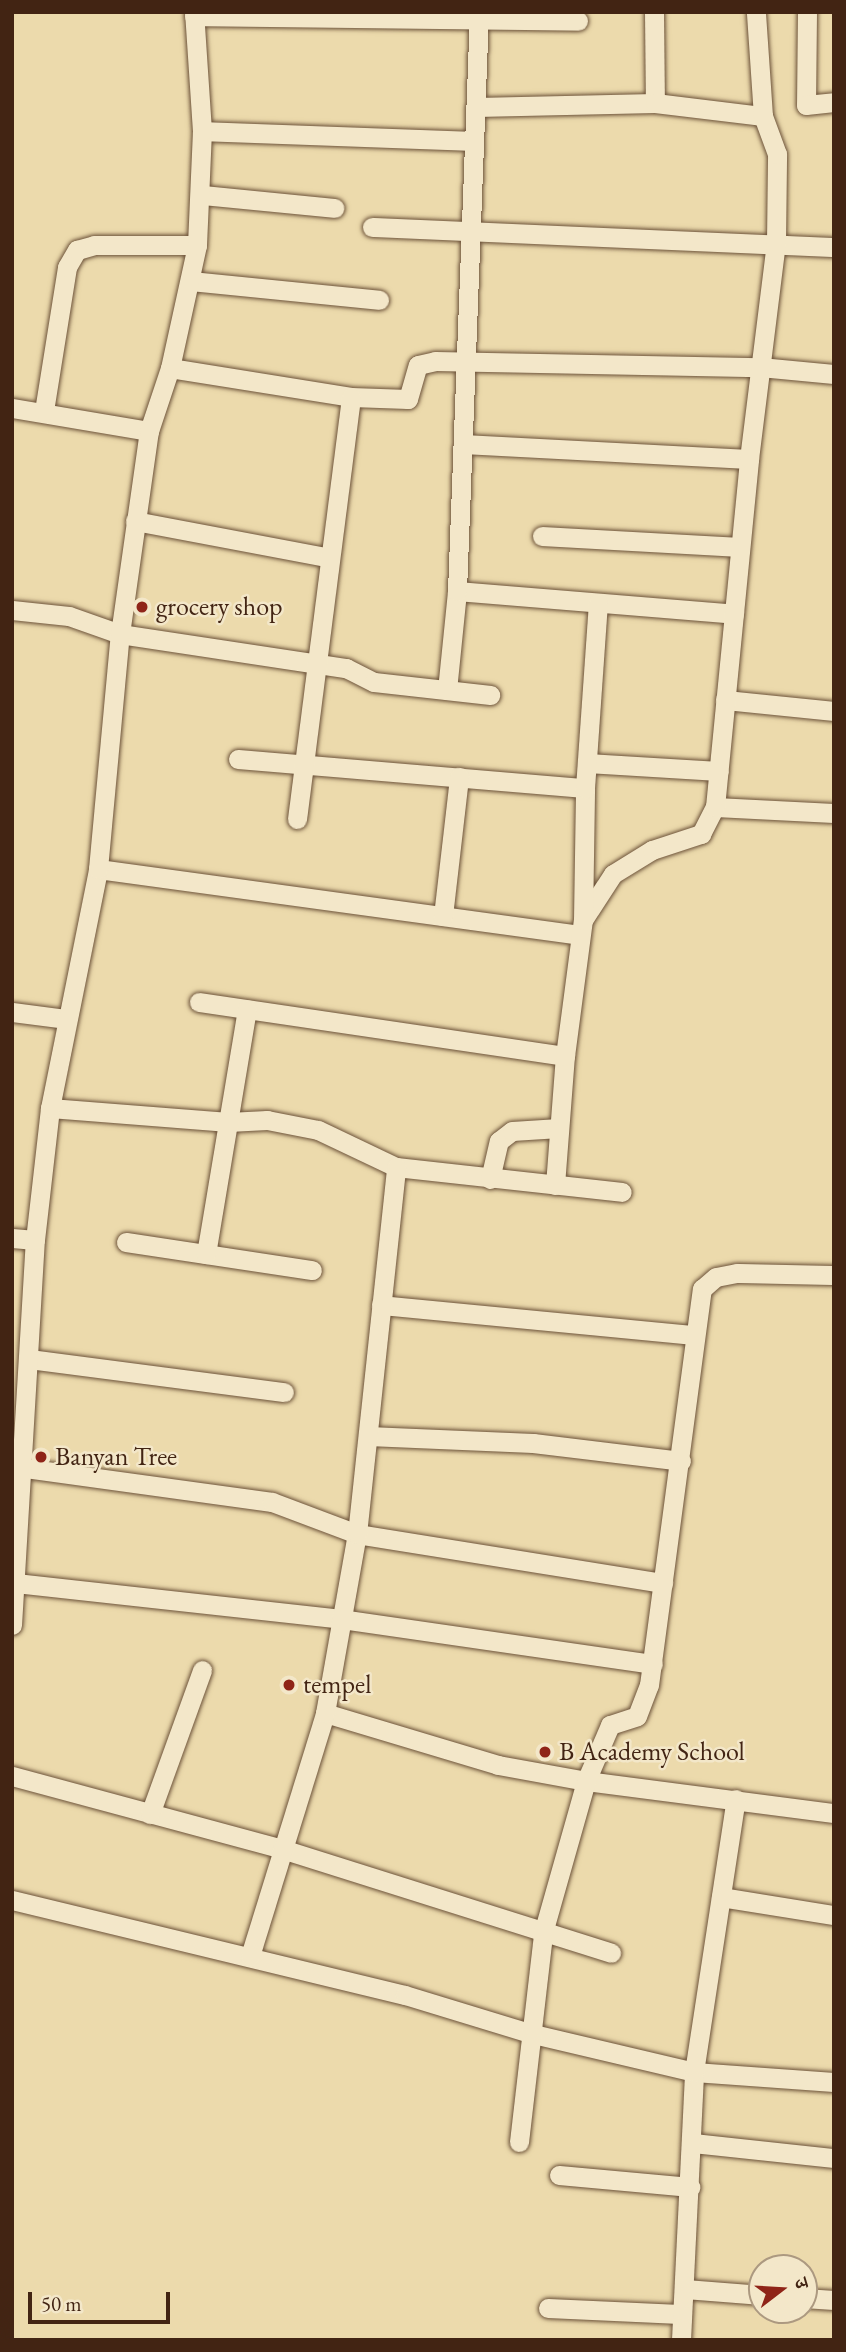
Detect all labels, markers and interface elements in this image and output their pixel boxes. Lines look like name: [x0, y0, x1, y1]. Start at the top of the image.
place label: grocery shop: [156, 591, 282, 623]
marker: grocery shop: [134, 599, 150, 615]
place label: Banyan Tree: [55, 1441, 177, 1473]
marker: Banyan Tree: [33, 1449, 49, 1465]
place label: tempel: [303, 1669, 371, 1701]
marker: tempel: [281, 1677, 297, 1693]
place label: B Academy School: [559, 1736, 745, 1768]
marker: B Academy School: [537, 1744, 553, 1760]
north arrow: [748, 2254, 818, 2324]
text: उ: [788, 2275, 815, 2292]
scale bar: [32, 2278, 173, 2322]
text: 50 m: [41, 2290, 82, 2317]

